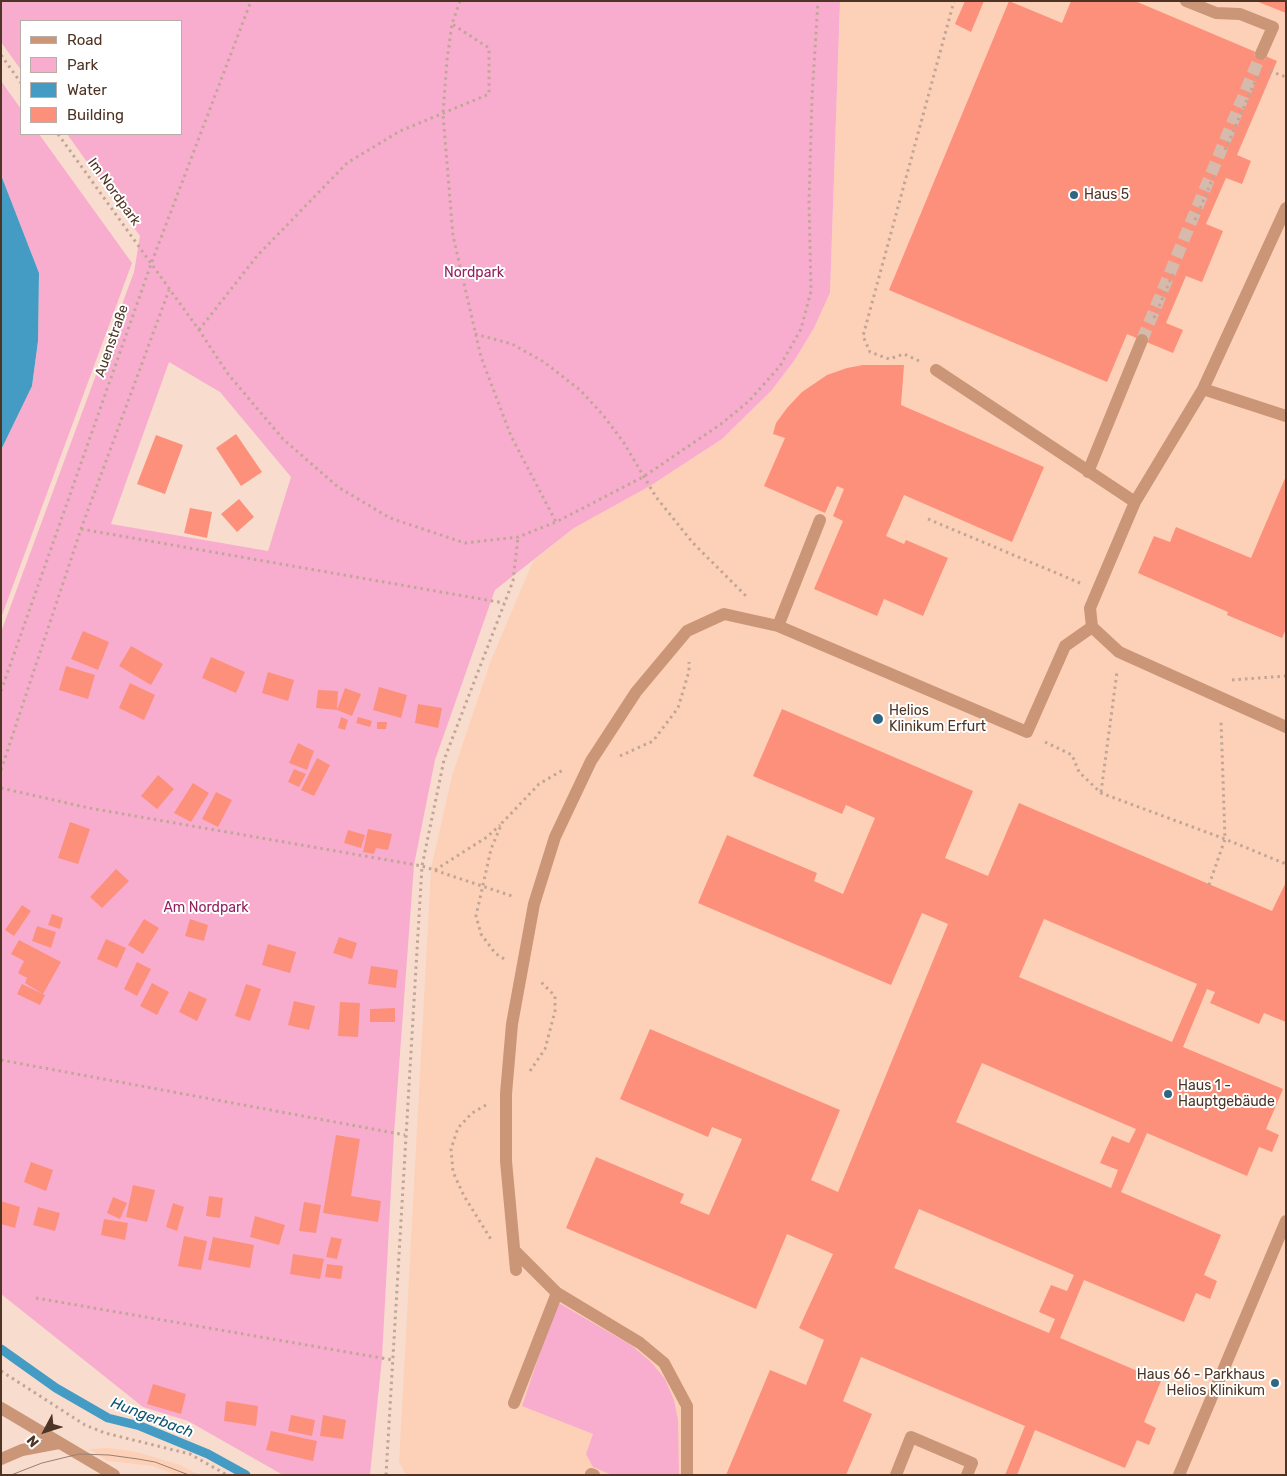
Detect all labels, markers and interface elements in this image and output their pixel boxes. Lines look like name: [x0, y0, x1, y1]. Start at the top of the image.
legend: [20, 20, 182, 135]
text: Road: [67, 31, 103, 49]
text: Park: [67, 56, 98, 74]
text: Water: [67, 81, 107, 99]
text: Building: [67, 106, 124, 124]
street label: Im Nordpark: [84, 155, 144, 229]
place label: Haus 5: [1084, 187, 1129, 203]
marker: Haus 5: [1068, 189, 1080, 201]
park label: Nordpark: [444, 265, 504, 281]
street label: Auenstraße: [92, 302, 132, 380]
place label: Helios Klinikum Erfurt: [889, 703, 986, 736]
marker: Helios Klinikum Erfurt: [871, 712, 885, 726]
park label: Am Nordpark: [163, 900, 249, 916]
place label: Haus 1 - Hauptgebäude: [1178, 1078, 1275, 1110]
marker: Haus 1 - Hauptgebäude: [1162, 1088, 1174, 1100]
place label: Haus 66 - Parkhaus Helios Klinikum: [1137, 1367, 1265, 1400]
marker: Haus 66 - Parkhaus Helios Klinikum: [1269, 1377, 1281, 1389]
water label: Hungerbach: [108, 1394, 196, 1442]
north arrow: [20, 1406, 70, 1456]
text: N: [23, 1432, 43, 1450]

